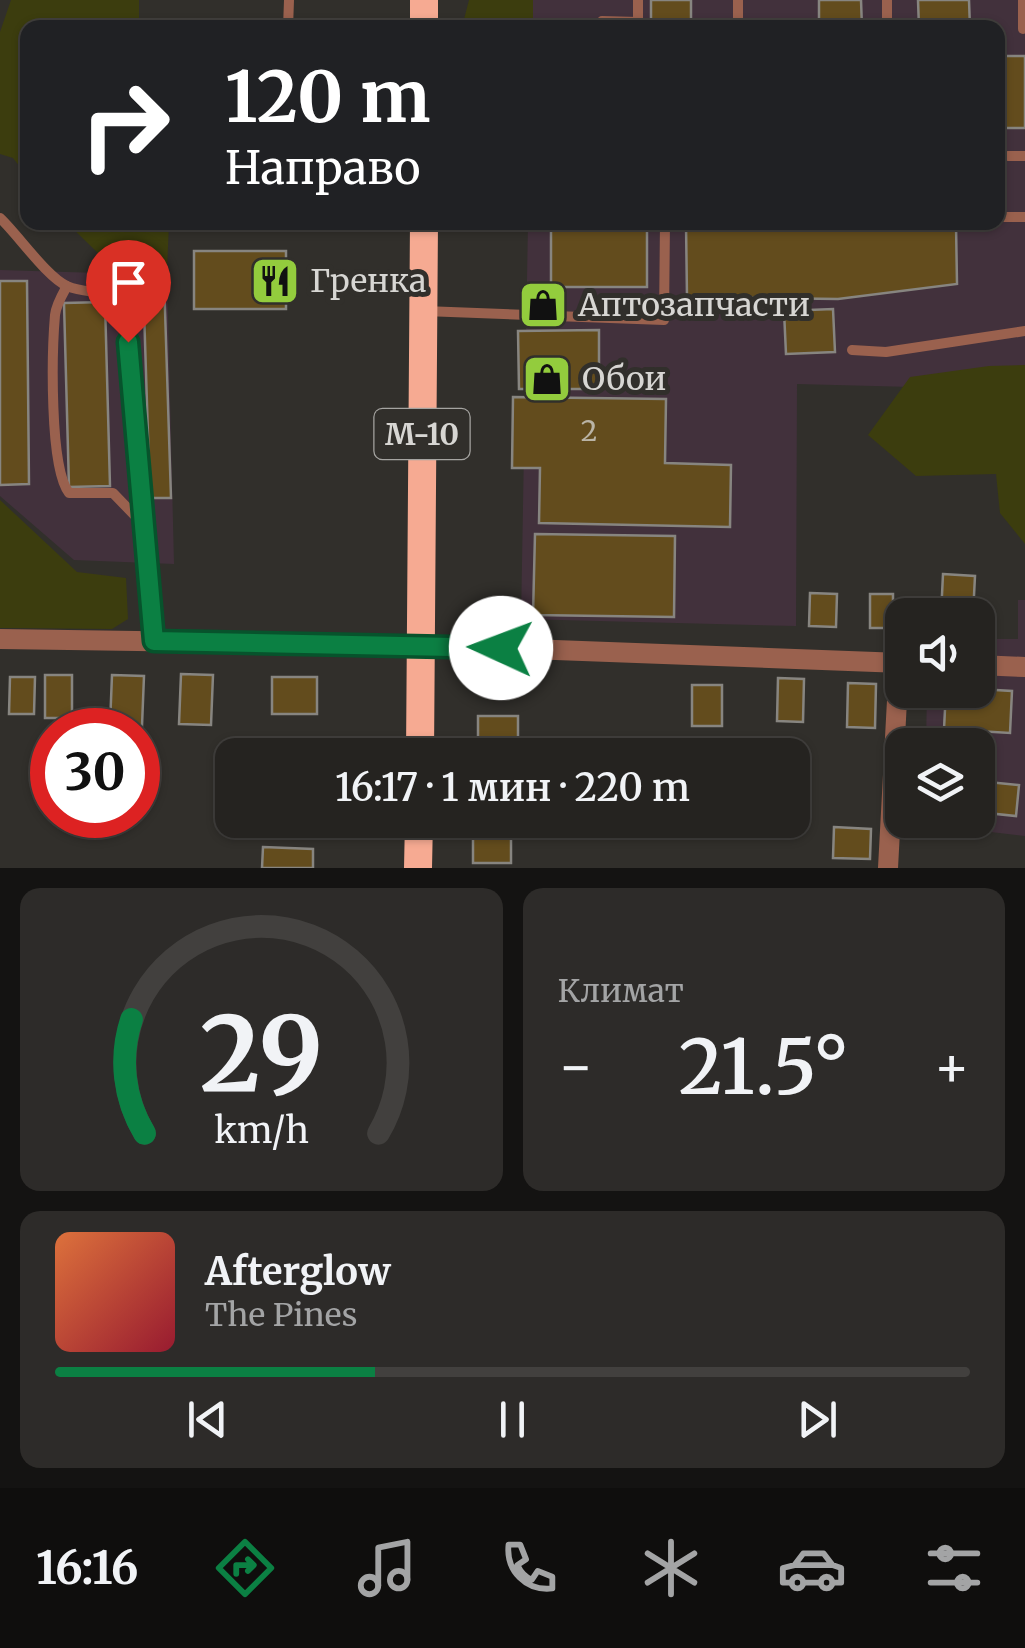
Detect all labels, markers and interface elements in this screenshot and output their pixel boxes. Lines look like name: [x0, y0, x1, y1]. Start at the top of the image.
text: 120 m: [225, 53, 430, 141]
icon: right: [60, 60, 190, 190]
text: Направо: [225, 140, 421, 196]
pin: [86, 240, 171, 343]
icon: arrive: [101, 255, 156, 310]
restaurant icon: Гренка: [249, 255, 301, 307]
place label: Гренка: [310, 261, 426, 301]
shop icon: Аптозапчасти: [517, 279, 569, 331]
place label: Аптозапчасти: [577, 285, 810, 325]
shop icon: Обои: [521, 353, 573, 405]
place label: Обои: [582, 359, 666, 399]
road number: М-10: [374, 409, 470, 459]
house number: 2: [581, 413, 597, 449]
position arrow: [449, 596, 553, 700]
map controls: [885, 598, 995, 838]
button: sound: [885, 598, 995, 708]
speed limit sign: 30: [30, 708, 160, 838]
button: layers: [885, 728, 995, 838]
text: 16:17 · 1 мин · 220 m: [335, 764, 690, 811]
text: Климат: [558, 971, 684, 1011]
text: 29: [199, 989, 323, 1119]
text: 21.5°: [679, 1020, 849, 1114]
text: −: [558, 1032, 594, 1101]
text: +: [933, 1032, 970, 1101]
text: km/h: [214, 1108, 309, 1153]
text: Afterglow: [205, 1248, 391, 1295]
text: The Pines: [205, 1295, 357, 1335]
icon: previous: [180, 1392, 235, 1447]
icon: pause: [485, 1392, 540, 1447]
icon: next: [790, 1392, 845, 1447]
icon: directions: [210, 1533, 280, 1603]
icon: music: [352, 1533, 422, 1603]
icon: phone: [494, 1533, 564, 1603]
icon: climate: [636, 1533, 706, 1603]
icon: car: [777, 1533, 847, 1603]
icon: filters: [919, 1533, 989, 1603]
text: 16:16: [36, 1540, 139, 1596]

